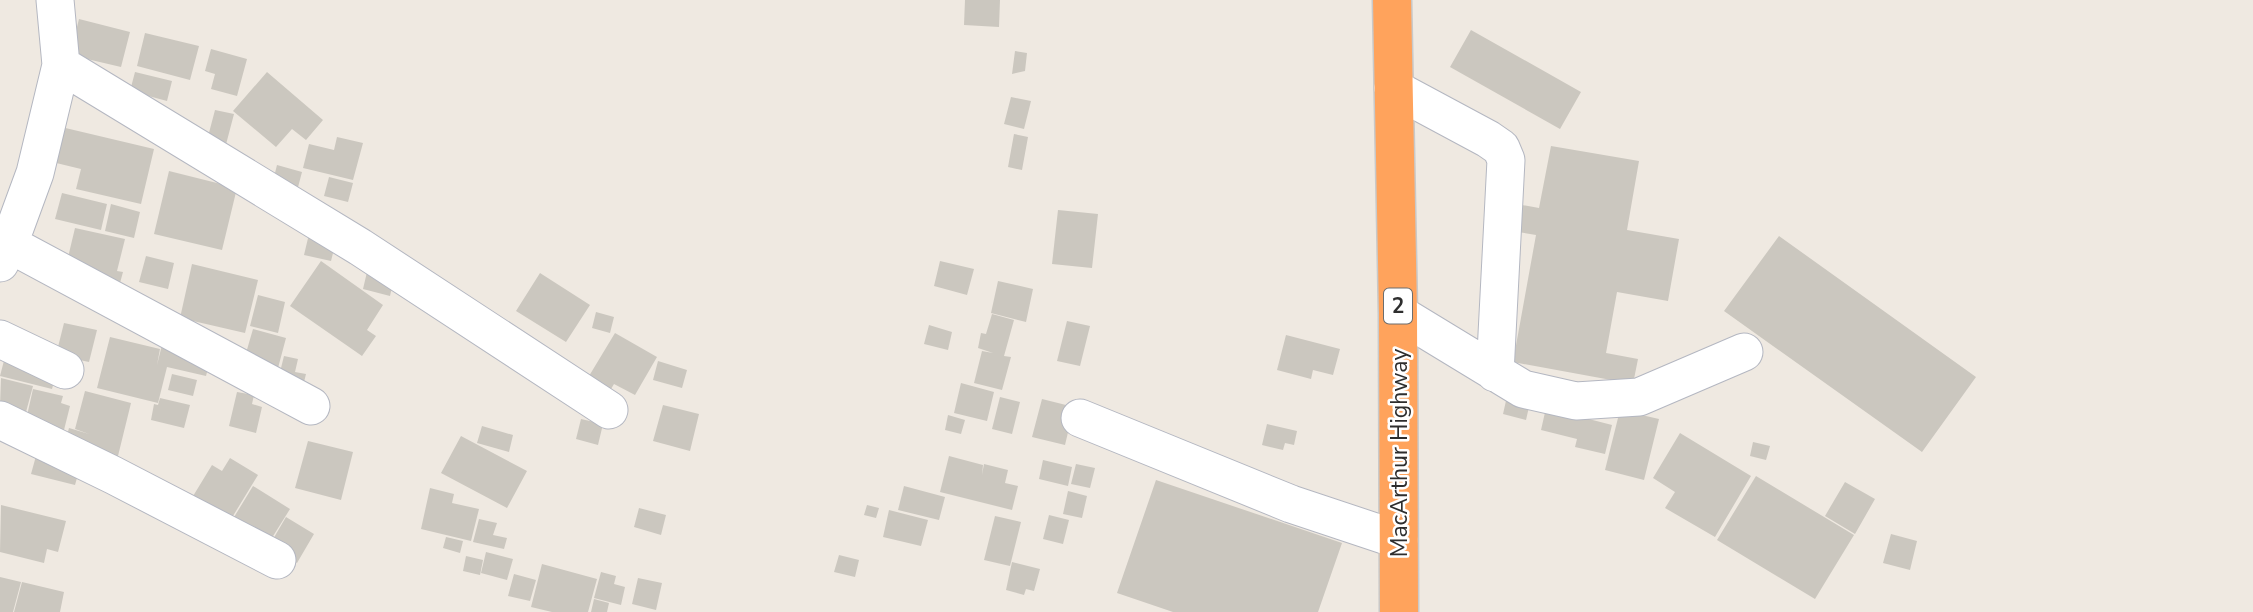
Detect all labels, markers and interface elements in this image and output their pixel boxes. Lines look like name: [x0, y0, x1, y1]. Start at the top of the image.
road number: 2: [1384, 288, 1412, 324]
street label: MacArthur Highway: [1384, 349, 1415, 557]

